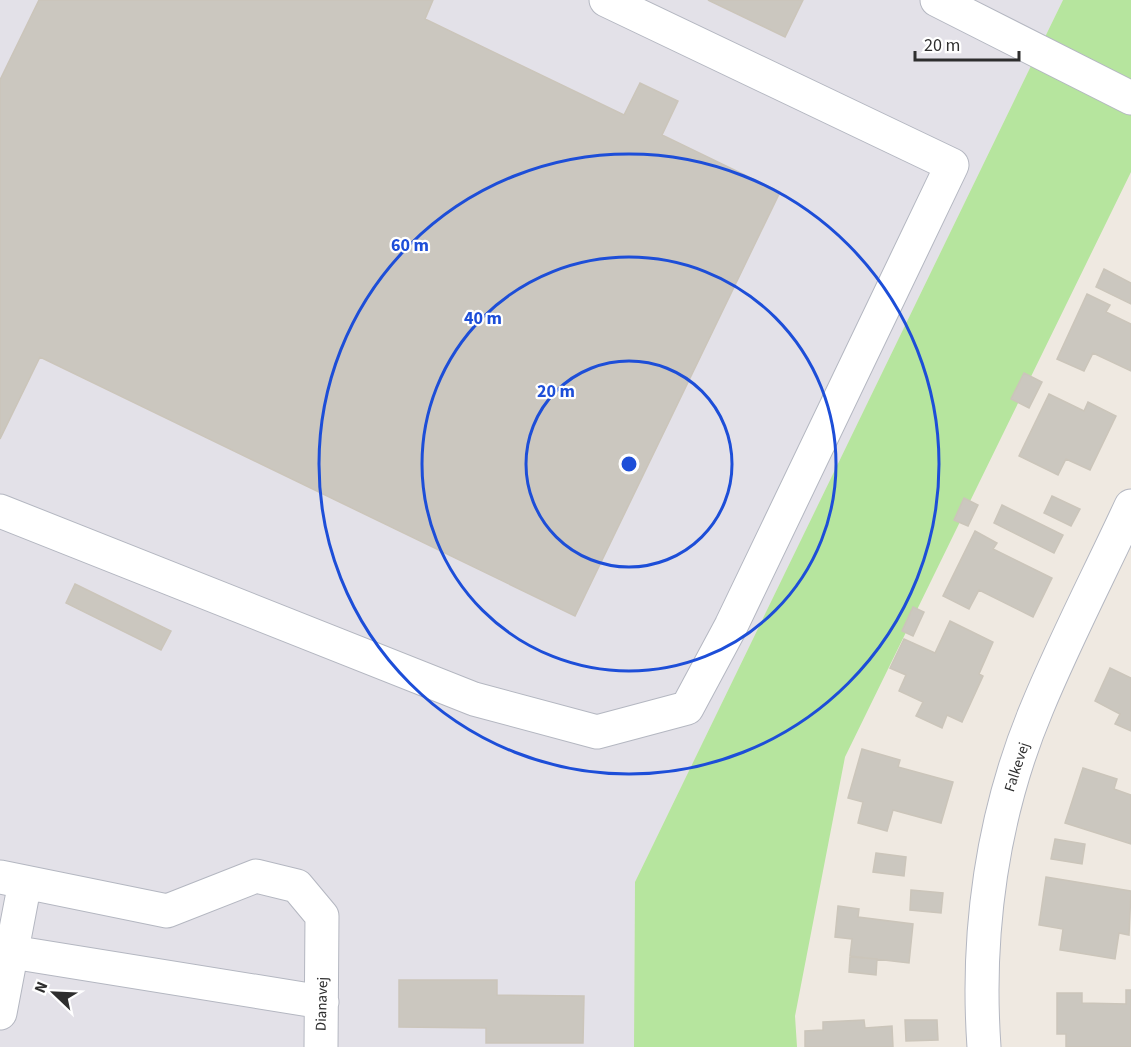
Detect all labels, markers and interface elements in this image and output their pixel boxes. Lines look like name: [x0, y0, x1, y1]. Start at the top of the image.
scale bar: [915, 24, 1018, 62]
text: 20 m: [924, 33, 960, 58]
text: 60 m: [391, 233, 429, 258]
text: 40 m: [464, 306, 502, 331]
text: 20 m: [537, 379, 575, 404]
centre of rings: [619, 454, 639, 474]
street label: Falkevej: [999, 739, 1035, 795]
north arrow: [24, 963, 84, 1023]
street label: Dianavej: [311, 976, 333, 1032]
text: N: [29, 978, 53, 997]

